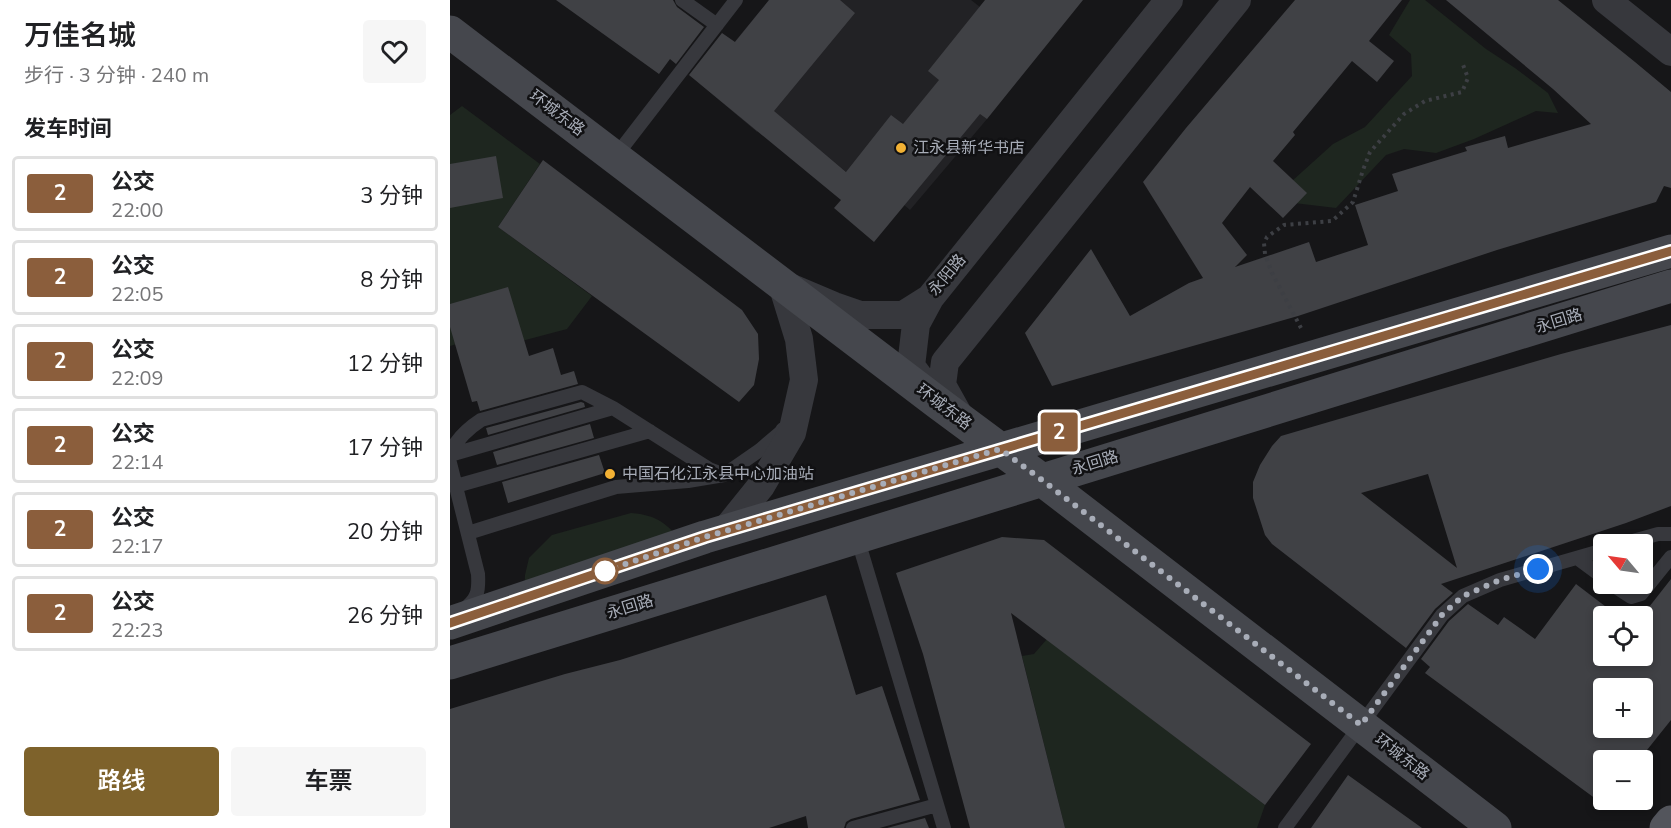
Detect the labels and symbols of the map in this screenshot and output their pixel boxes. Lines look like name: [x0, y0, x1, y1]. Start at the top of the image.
street label: 环城东路: [525, 85, 589, 141]
place label: 江永县新华书店: [913, 137, 1025, 159]
marker: 江永县新华书店: [894, 141, 908, 155]
street label: 永阳路: [923, 250, 971, 300]
street label: 永回路: [1533, 303, 1585, 339]
street label: 环城东路: [912, 379, 976, 435]
line badge: 2: [1040, 412, 1078, 452]
street label: 永回路: [1069, 445, 1121, 481]
place label: 中国石化江永县中心加油站: [622, 463, 814, 485]
marker: 中国石化江永县中心加油站: [603, 467, 617, 481]
north arrow: [1593, 534, 1653, 594]
your location: [1523, 554, 1553, 584]
unlabelled marker: [592, 558, 618, 584]
street label: 永回路: [604, 589, 656, 625]
street label: 环城东路: [1370, 729, 1434, 785]

